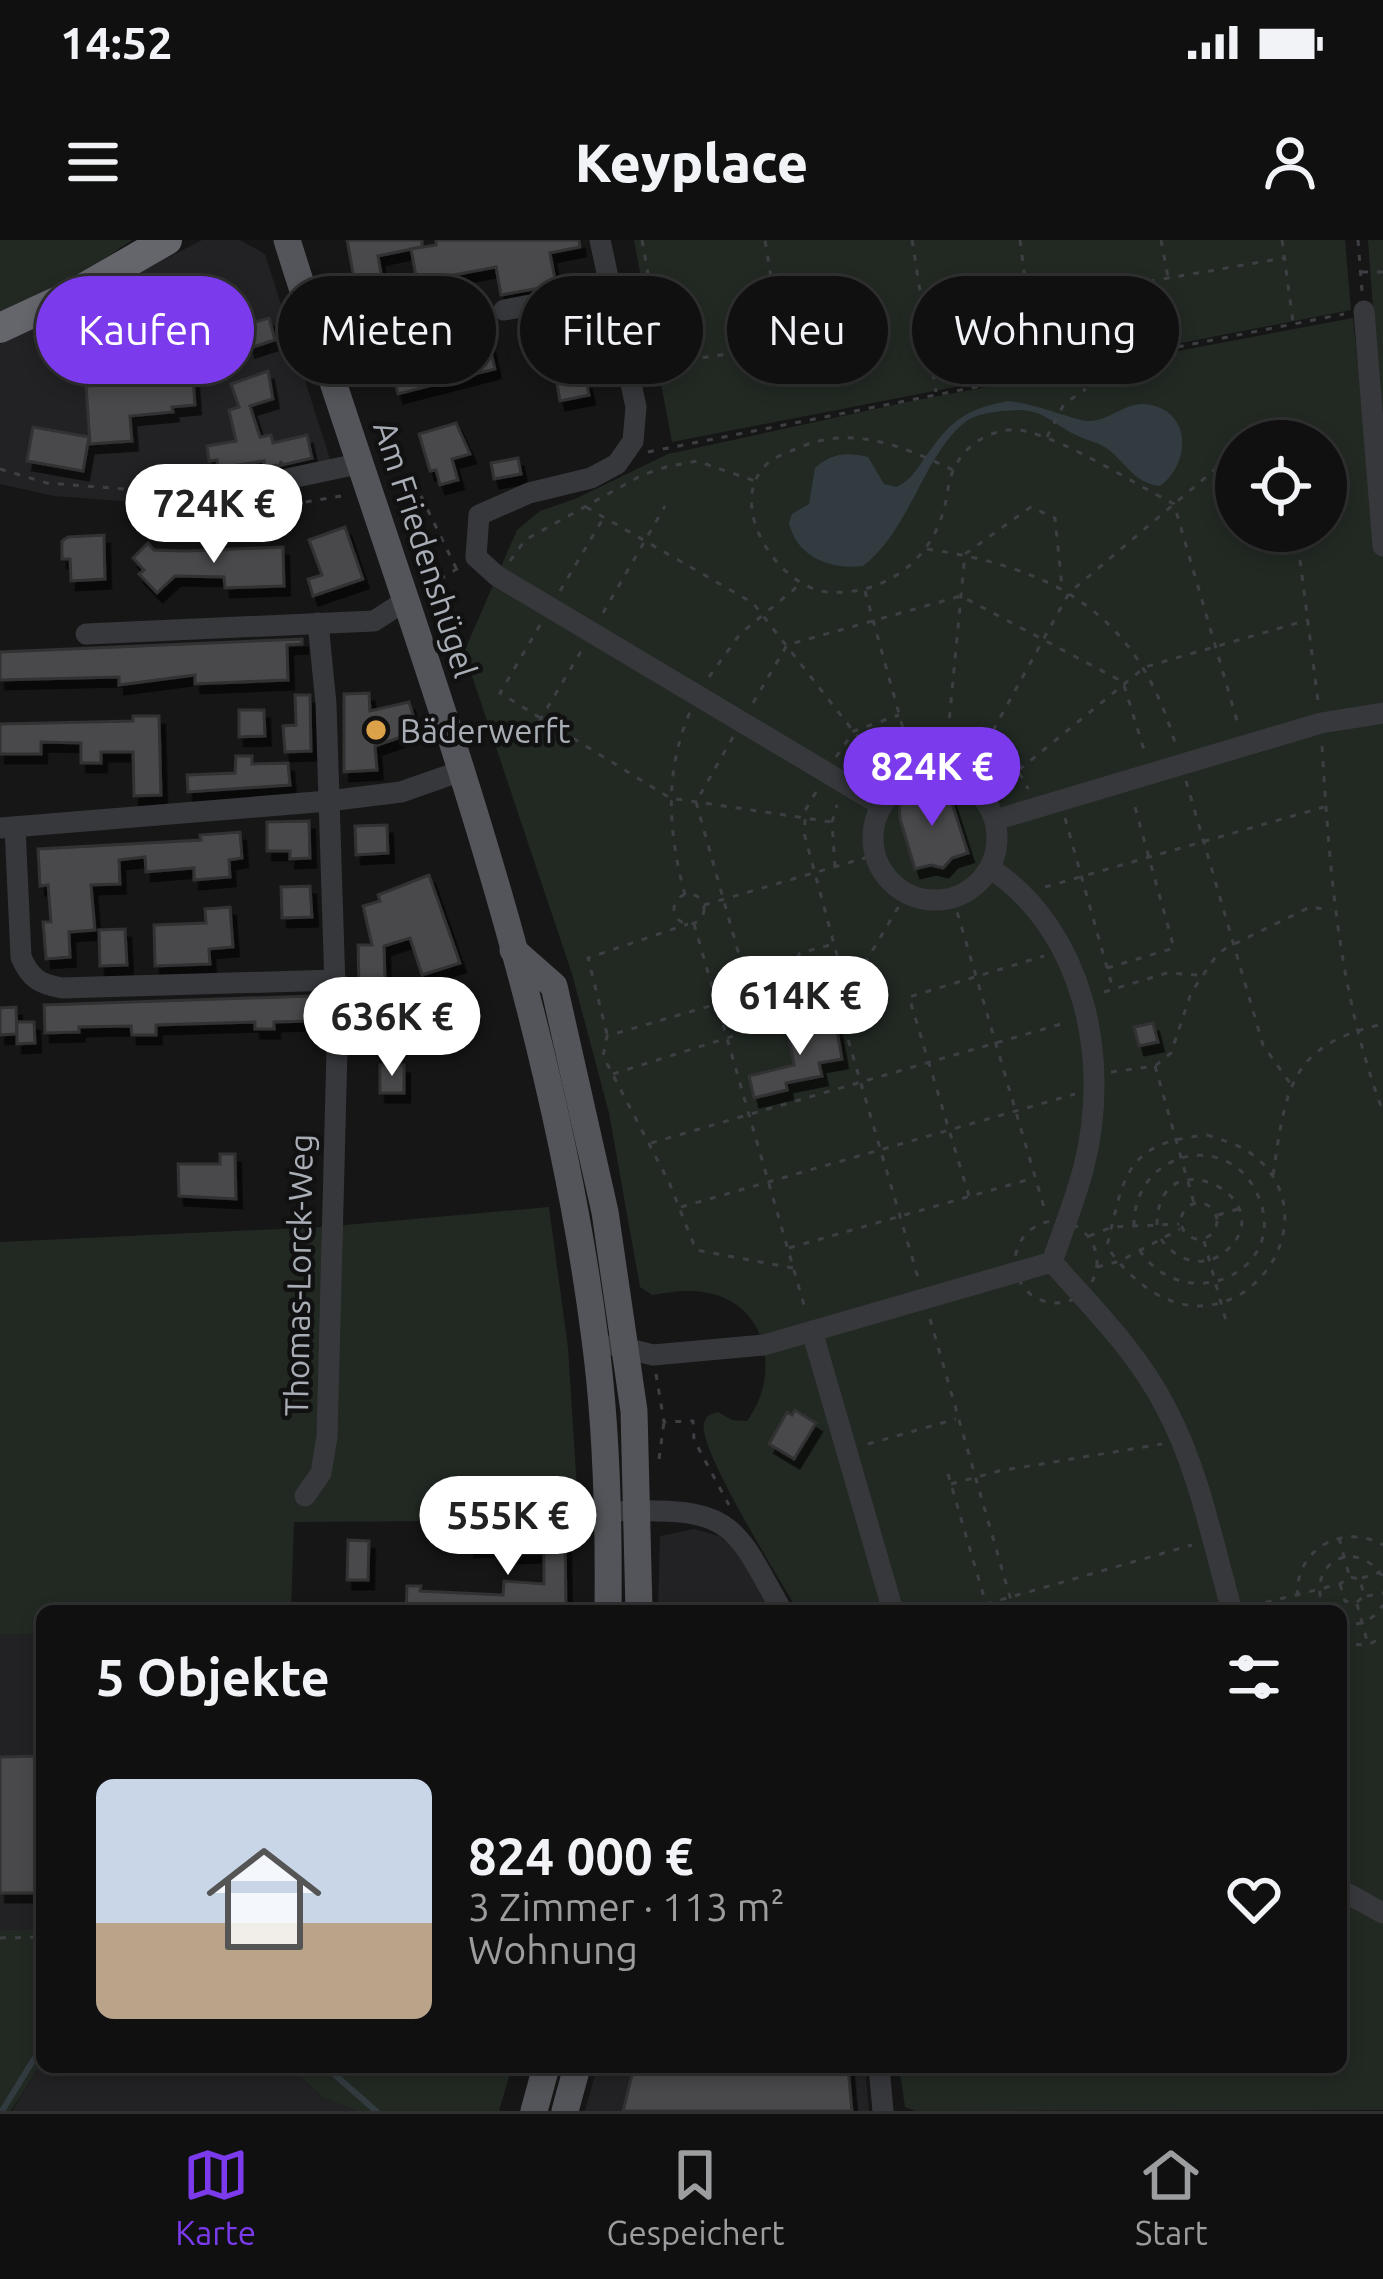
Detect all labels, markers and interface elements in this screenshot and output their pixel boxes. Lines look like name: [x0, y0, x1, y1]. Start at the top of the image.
text: 14:52: [60, 17, 173, 68]
icon: menu: [60, 129, 126, 195]
icon: person: [1257, 129, 1323, 195]
text: Keyplace: [575, 132, 808, 192]
chip: Kaufen: [36, 276, 254, 384]
chip: Mieten: [278, 276, 496, 384]
chip: Filter: [520, 276, 703, 384]
chip: Neu: [727, 276, 888, 384]
chip: Wohnung: [912, 276, 1179, 384]
street label: Am Friedenshügel: [367, 416, 485, 682]
map controls: [1215, 420, 1347, 552]
button: locate: [1215, 420, 1347, 552]
pin: 724K €: [116, 464, 312, 566]
text: 724K €: [152, 481, 276, 524]
place label: Bäderwerft: [400, 712, 570, 749]
marker: Bäderwerft: [363, 717, 389, 743]
pin: 824K €: [834, 727, 1030, 829]
text: 824K €: [870, 744, 994, 787]
pin: 614K €: [702, 956, 898, 1058]
text: 614K €: [738, 973, 862, 1016]
pin: 636K €: [294, 977, 490, 1079]
text: 636K €: [330, 994, 454, 1037]
street label: Thomas-Lorck-Weg: [277, 1133, 319, 1417]
pin: 555K €: [410, 1476, 606, 1578]
text: 555K €: [446, 1493, 570, 1536]
icon: filters: [1221, 1644, 1287, 1710]
text: 5 Objekte: [96, 1648, 330, 1706]
icon: home: [192, 1827, 336, 1971]
text: 824 000 €: [468, 1827, 694, 1885]
icon: heart: [1221, 1866, 1287, 1932]
text: 3 Zimmer · 113 m²: [468, 1885, 785, 1928]
text: Wohnung: [468, 1928, 638, 1971]
tab: Karte: [175, 2142, 256, 2251]
tab: Gespeichert: [607, 2142, 784, 2251]
tab: Start: [1135, 2142, 1208, 2251]

